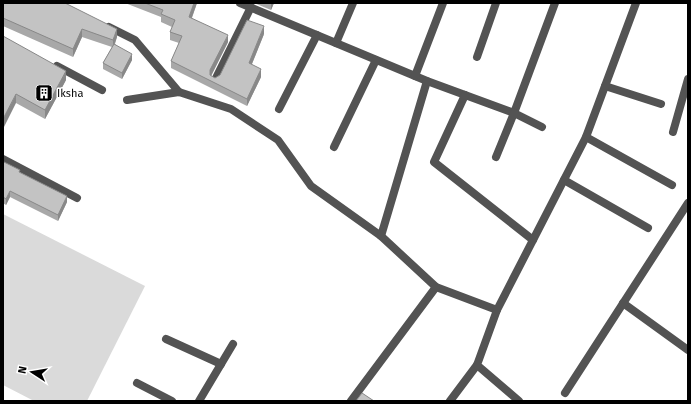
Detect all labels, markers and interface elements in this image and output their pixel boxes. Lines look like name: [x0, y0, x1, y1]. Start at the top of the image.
building icon: Iksha: [34, 83, 54, 103]
place label: Iksha: [57, 87, 83, 100]
north arrow: [12, 352, 52, 392]
text: N: [16, 365, 30, 375]

